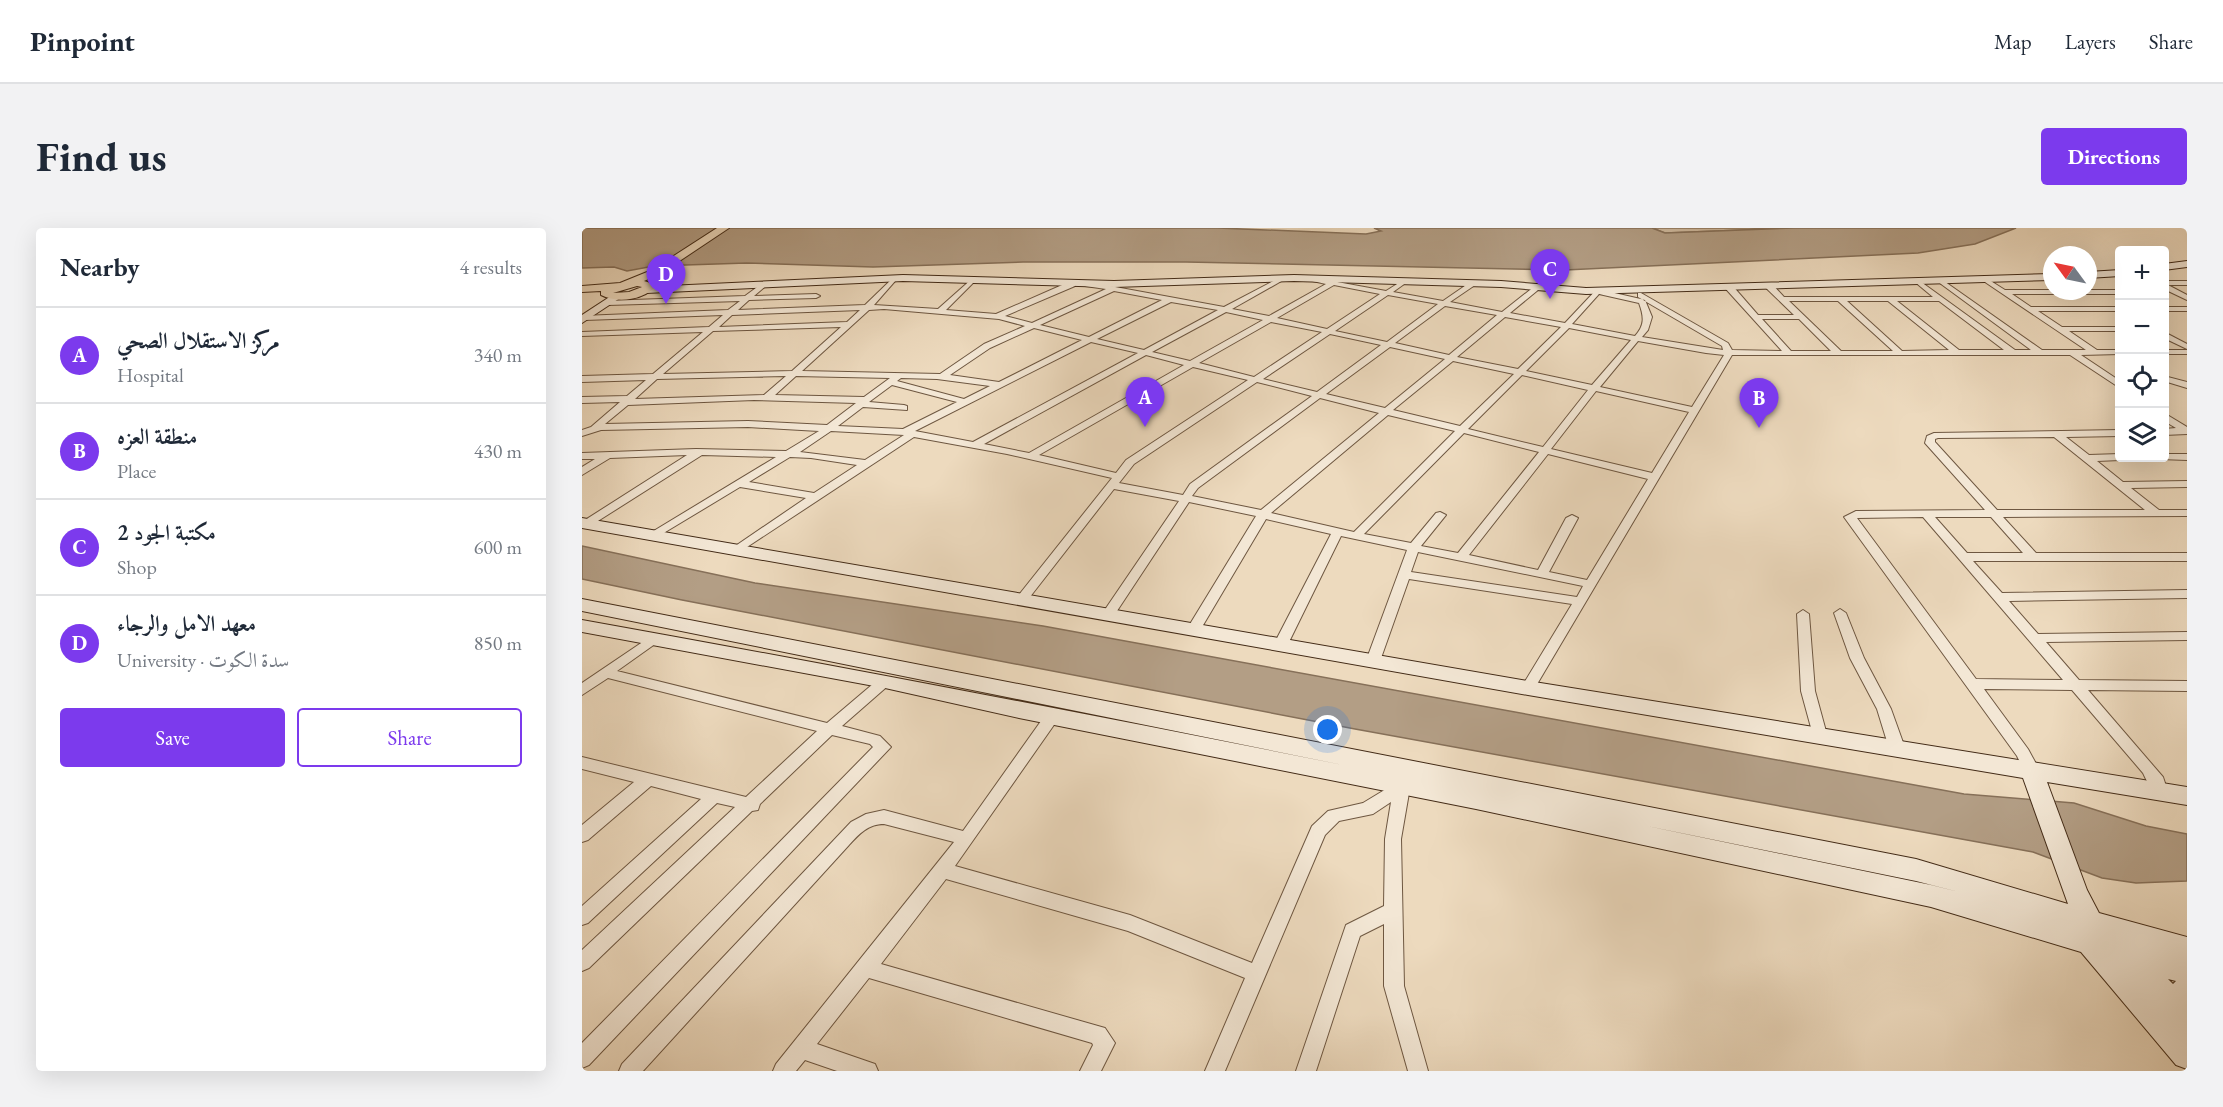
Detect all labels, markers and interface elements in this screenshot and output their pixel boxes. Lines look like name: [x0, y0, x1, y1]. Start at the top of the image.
text: Pinpoint: [30, 23, 135, 59]
text: Map: [1994, 28, 2032, 55]
text: Layers: [2065, 28, 2116, 55]
text: Share: [2149, 28, 2193, 55]
button: Directions: [2041, 128, 2187, 185]
text: Find us: [36, 129, 167, 184]
north arrow: [2043, 246, 2097, 300]
map controls: [2115, 246, 2169, 462]
button: +: [2115, 246, 2169, 300]
text: Nearby: [60, 250, 140, 284]
pin: C: [1530, 250, 1570, 299]
text: 4 results: [459, 254, 522, 280]
pin: D: [646, 254, 686, 304]
button: −: [2115, 300, 2169, 354]
text: مركز الاستقلال الصحي: [117, 326, 280, 355]
text: A: [72, 342, 87, 368]
text: 340 m: [474, 342, 522, 368]
button: locate: [2115, 354, 2169, 408]
text: Hospital: [117, 362, 184, 388]
pin: A: [1126, 378, 1164, 427]
pin: B: [1740, 378, 1778, 428]
button: layers: [2115, 408, 2169, 462]
text: منطقة العزه: [117, 422, 197, 451]
text: B: [73, 438, 86, 464]
text: 430 m: [474, 438, 522, 464]
text: Place: [117, 458, 156, 484]
text: مكتبة الجود 2: [117, 518, 216, 547]
text: C: [72, 534, 87, 560]
text: 600 m: [474, 534, 522, 560]
text: Shop: [117, 554, 157, 580]
text: معهد الامل والرجاء: [117, 609, 256, 638]
text: D: [72, 630, 87, 656]
text: 850 m: [474, 630, 522, 656]
text: University · سدة الكوت: [117, 647, 289, 673]
button: Save: [60, 708, 285, 767]
button: Share: [297, 708, 522, 767]
your location: [1313, 715, 1342, 744]

